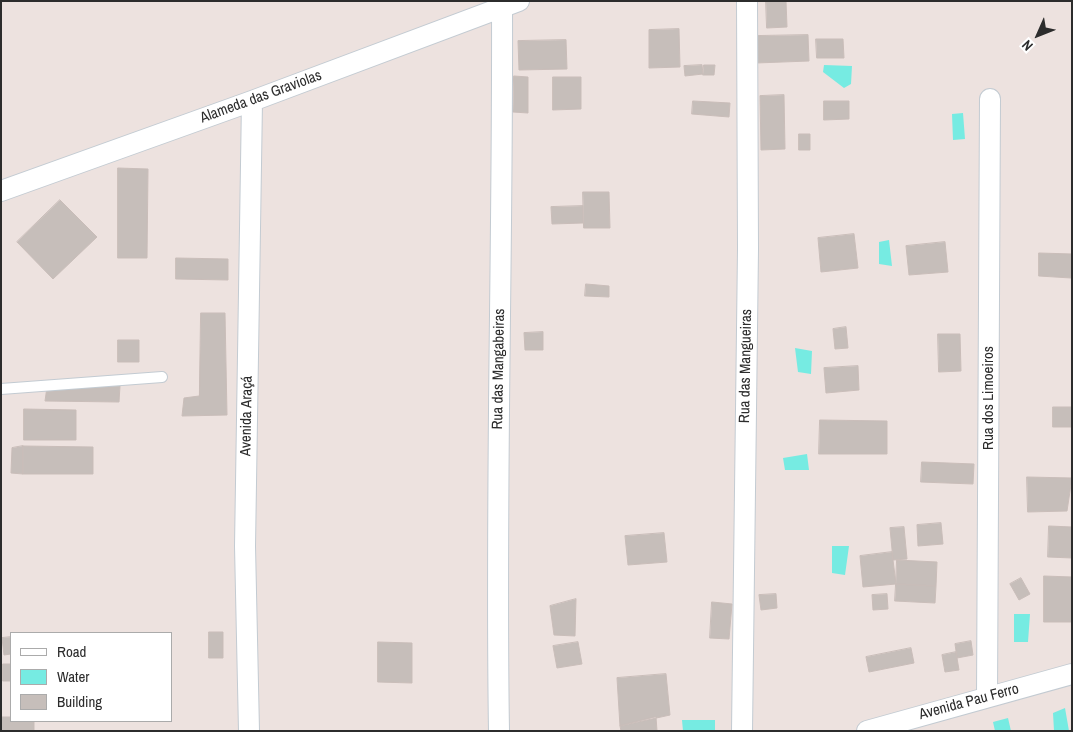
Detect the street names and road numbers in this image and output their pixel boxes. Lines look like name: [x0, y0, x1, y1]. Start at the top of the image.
street label: Alameda das Graviolas: [198, 67, 324, 127]
street label: Rua das Mangabeiras: [489, 308, 509, 430]
street label: Rua das Mangueiras: [736, 309, 756, 423]
street label: Rua dos Limoeiros: [980, 346, 998, 450]
street label: Avenida Araçá: [237, 376, 257, 456]
street label: Avenida Pau Ferro: [917, 680, 1021, 724]

